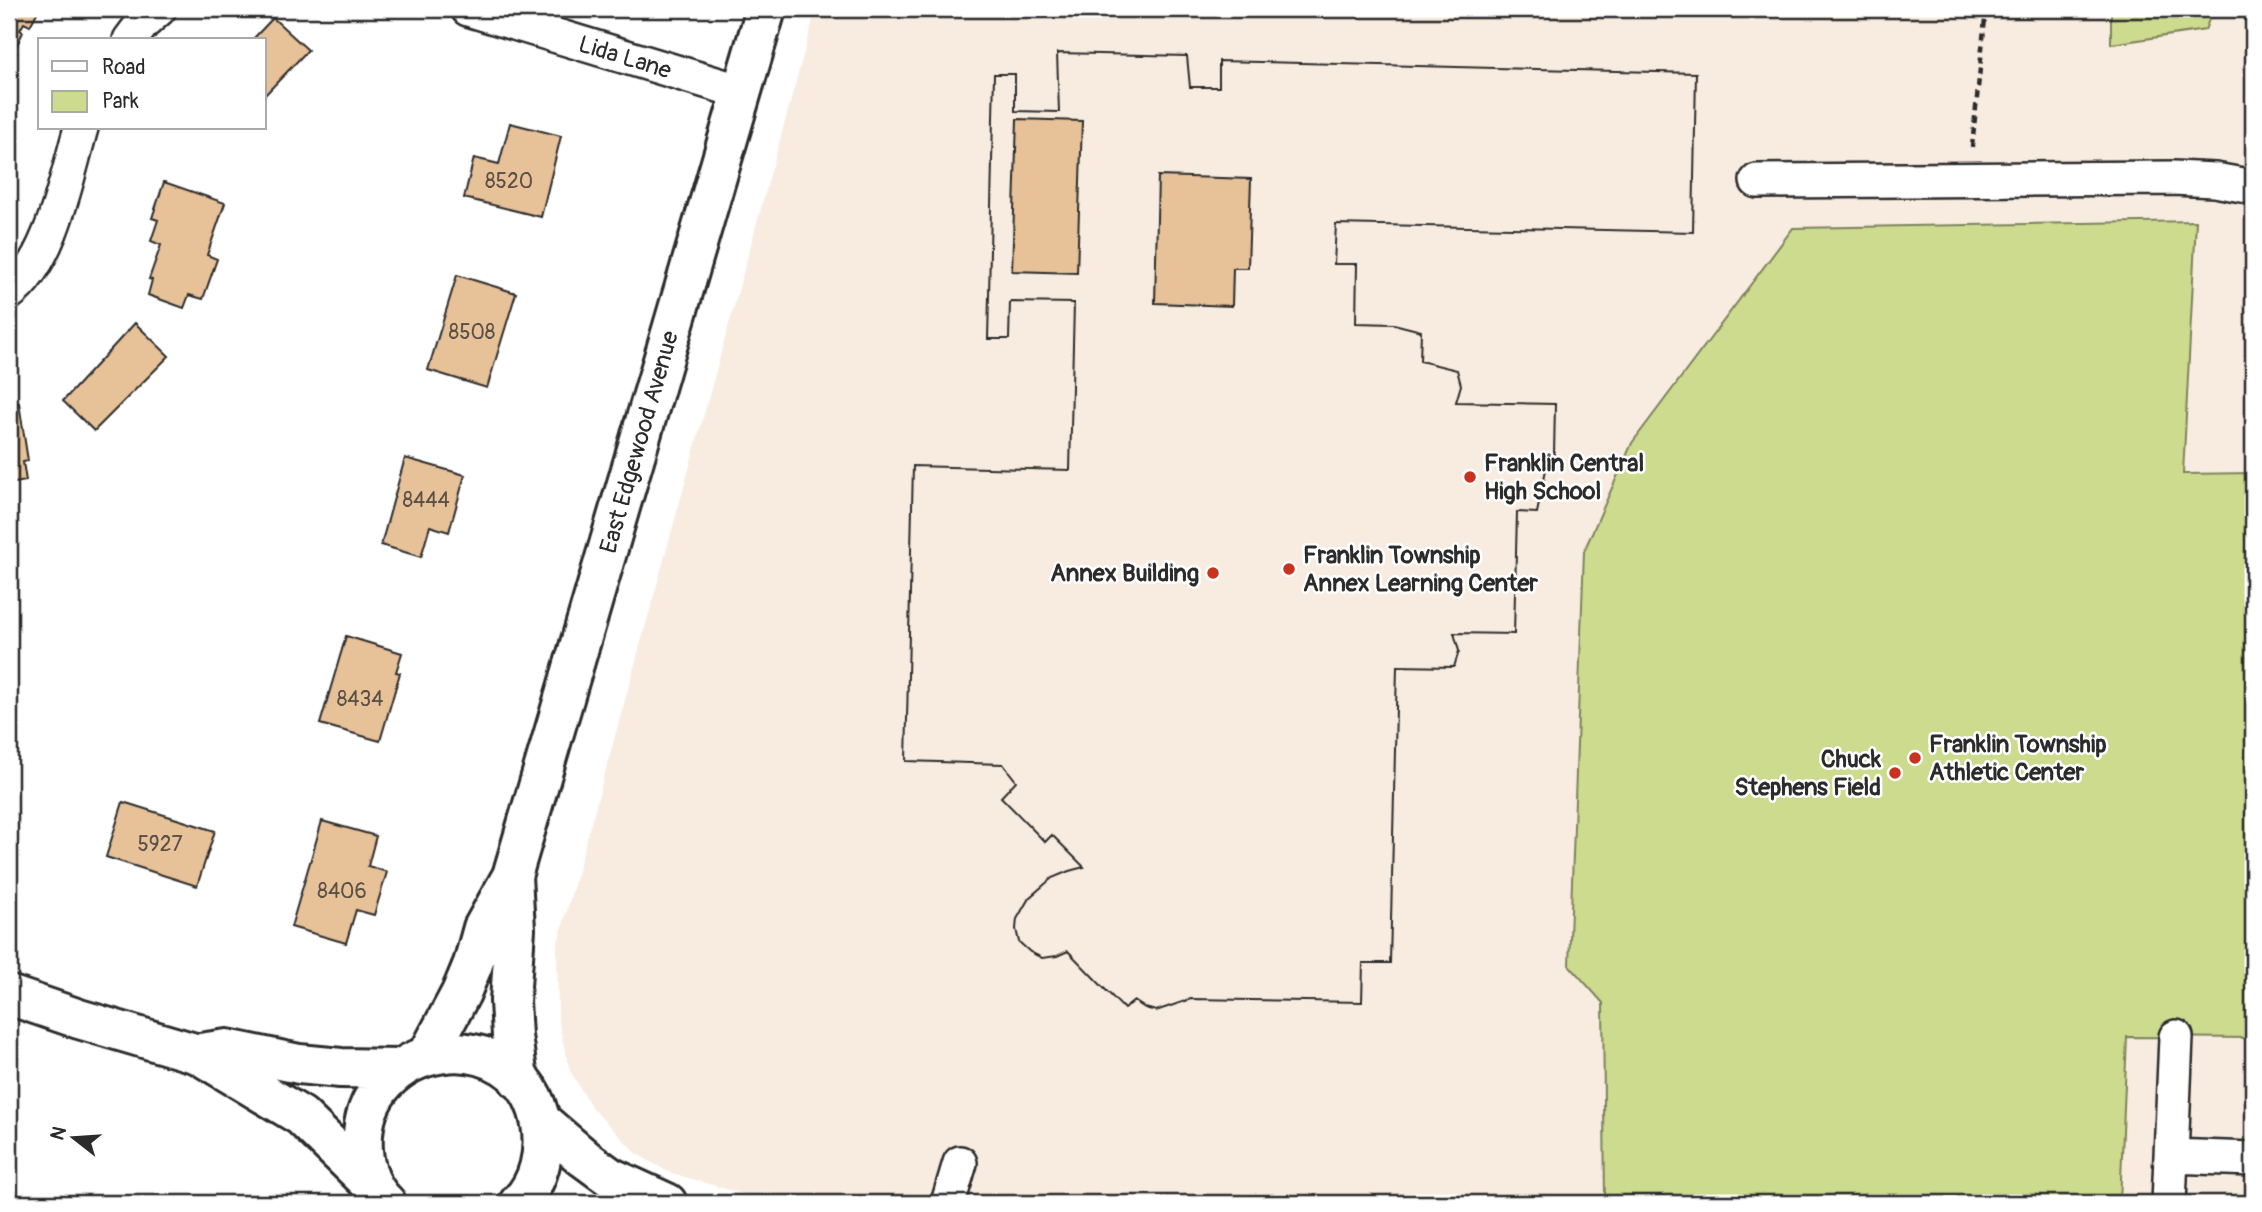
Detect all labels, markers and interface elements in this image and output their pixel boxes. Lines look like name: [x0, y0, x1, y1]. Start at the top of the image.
street label: Lida Lane: [575, 30, 675, 85]
legend: [38, 38, 266, 130]
text: Road: [102, 54, 146, 81]
text: Park: [102, 88, 139, 115]
house number: 8520: [485, 168, 533, 195]
house number: 8508: [449, 319, 495, 346]
street label: East Edgewood Avenue: [594, 327, 685, 557]
place label: Franklin Central High School: [1484, 449, 1644, 506]
marker: Franklin Central High School: [1462, 469, 1478, 485]
house number: 8444: [402, 487, 450, 514]
place label: Franklin Township Annex Learning Center: [1303, 541, 1538, 598]
place label: Annex Building: [1050, 559, 1199, 588]
marker: Franklin Township Annex Learning Center: [1281, 561, 1297, 577]
marker: Annex Building: [1205, 565, 1221, 581]
house number: 8434: [337, 686, 383, 713]
place label: Franklin Township Athletic Center: [1929, 730, 2107, 787]
place label: Chuck Stephens Field: [1735, 745, 1882, 802]
marker: Franklin Township Athletic Center: [1907, 750, 1923, 766]
marker: Chuck Stephens Field: [1887, 765, 1903, 781]
house number: 5927: [137, 831, 183, 858]
house number: 8406: [317, 878, 367, 905]
north arrow: [38, 1104, 108, 1174]
text: N: [45, 1124, 72, 1143]

